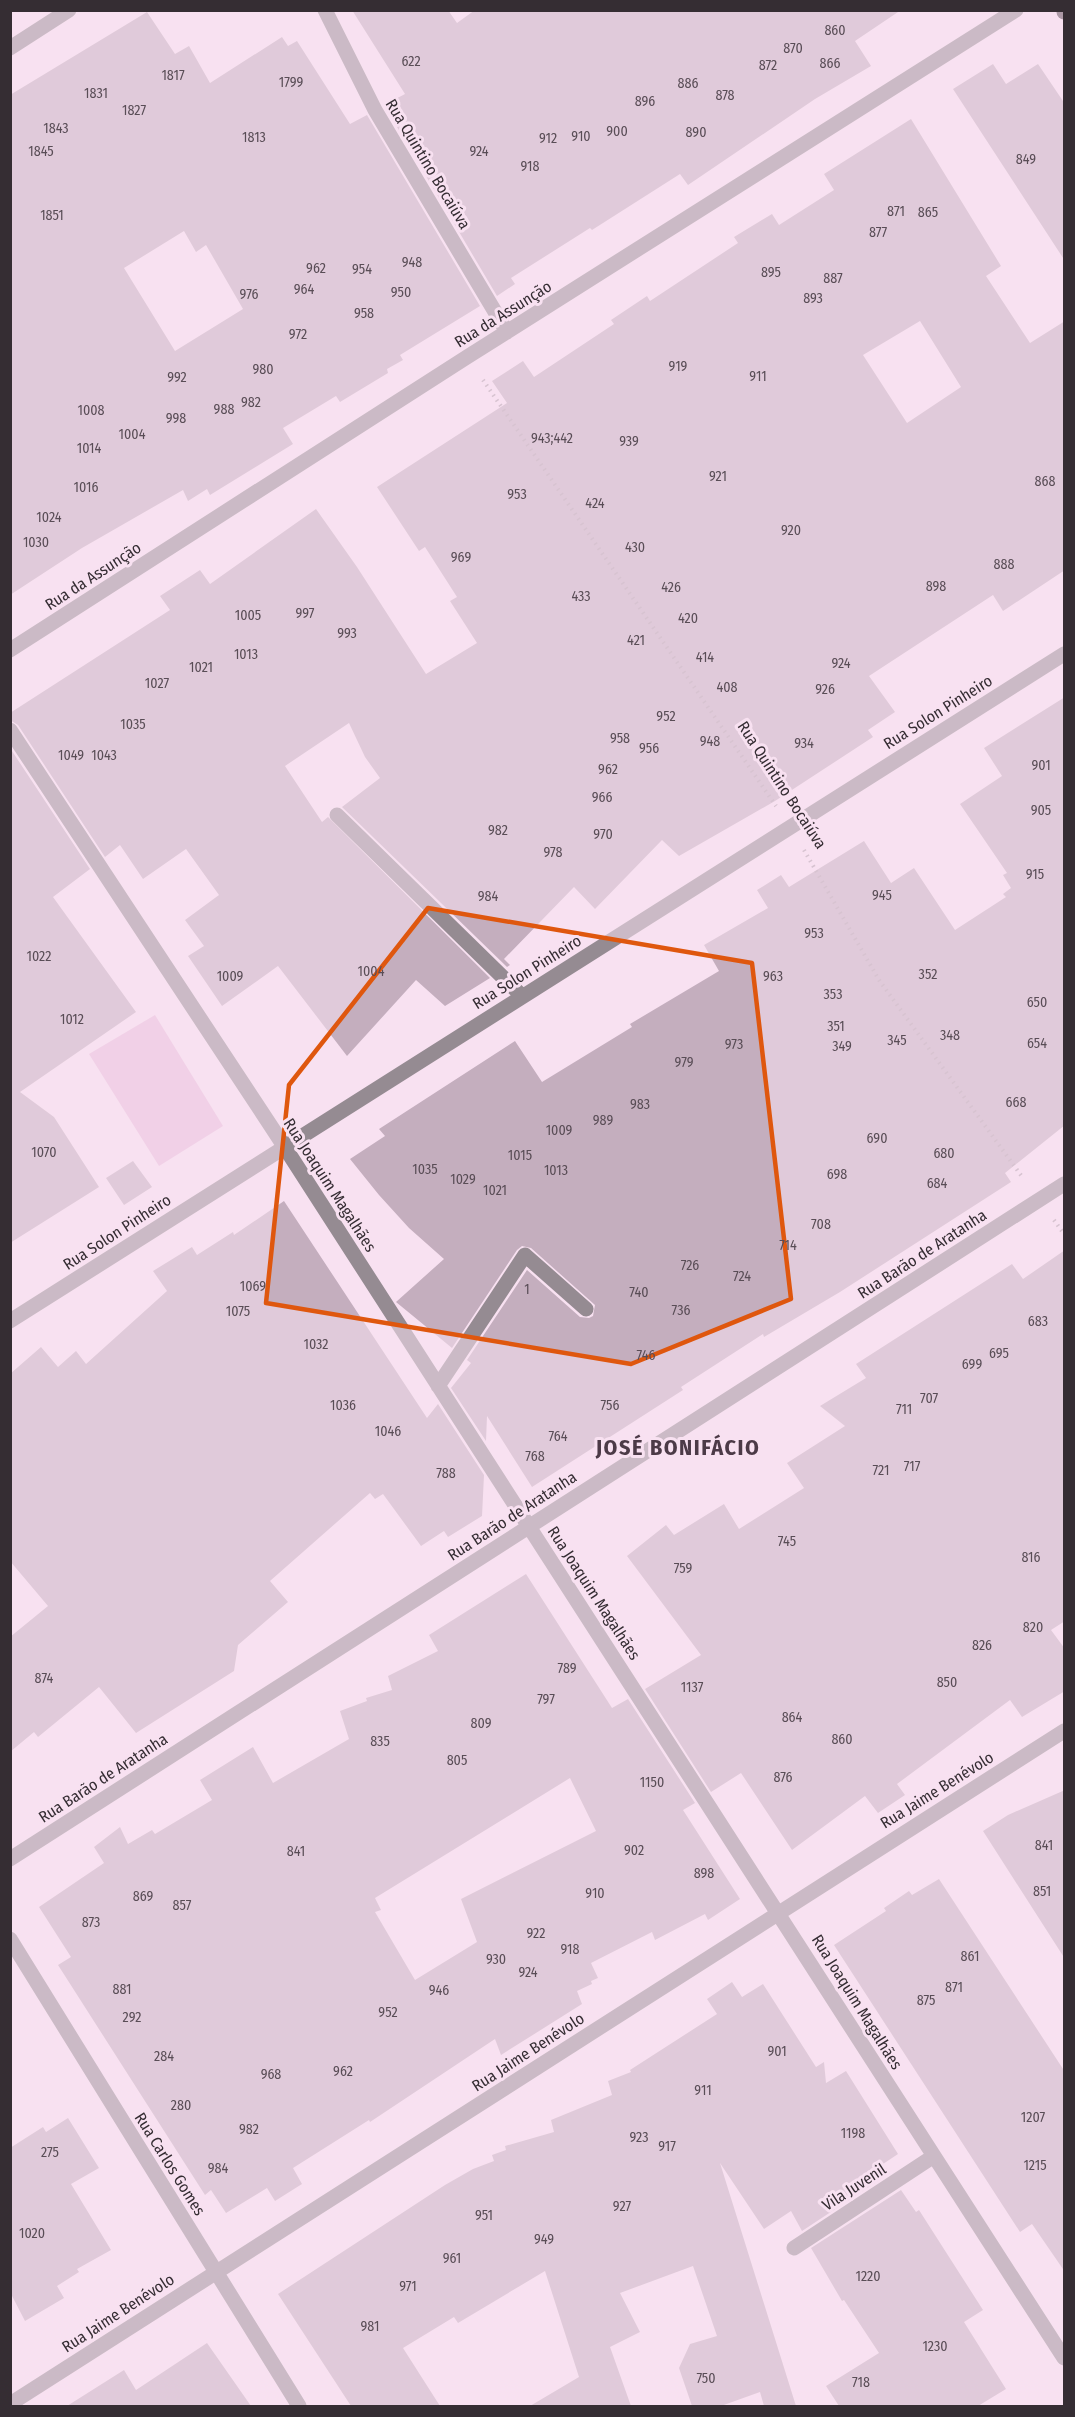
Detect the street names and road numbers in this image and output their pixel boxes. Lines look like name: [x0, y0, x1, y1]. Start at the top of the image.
street label: Rua Quintino Bocaiúva: [382, 96, 474, 233]
street label: Rua da Assunção: [451, 277, 555, 351]
street label: Rua da Assunção: [41, 538, 145, 614]
street label: Rua Solon Pinheiro: [880, 671, 996, 753]
street label: Rua Quintino Bocaiúva: [734, 718, 830, 852]
street label: Rua Solon Pinheiro: [469, 931, 585, 1013]
street label: Rua Joaquim Magalhães: [280, 1115, 380, 1255]
street label: Rua Solon Pinheiro: [60, 1190, 174, 1274]
street label: Rua Barão de Aratanha: [854, 1205, 990, 1303]
street label: Rua Barão de Aratanha: [444, 1467, 580, 1565]
street label: Rua Joaquim Magalhães: [544, 1523, 644, 1663]
street label: Rua Barão de Aratanha: [35, 1729, 171, 1827]
street label: Rua Jaime Benévolo: [877, 1748, 997, 1832]
street label: Rua Joaquim Magalhães: [808, 1931, 906, 2073]
street label: Rua Jaime Benévolo: [468, 2009, 588, 2095]
street label: Rua Carlos Gomes: [131, 2109, 209, 2219]
street label: Vila Juvenil: [819, 2159, 889, 2215]
street label: Rua Jaime Benévolo: [58, 2270, 178, 2356]

